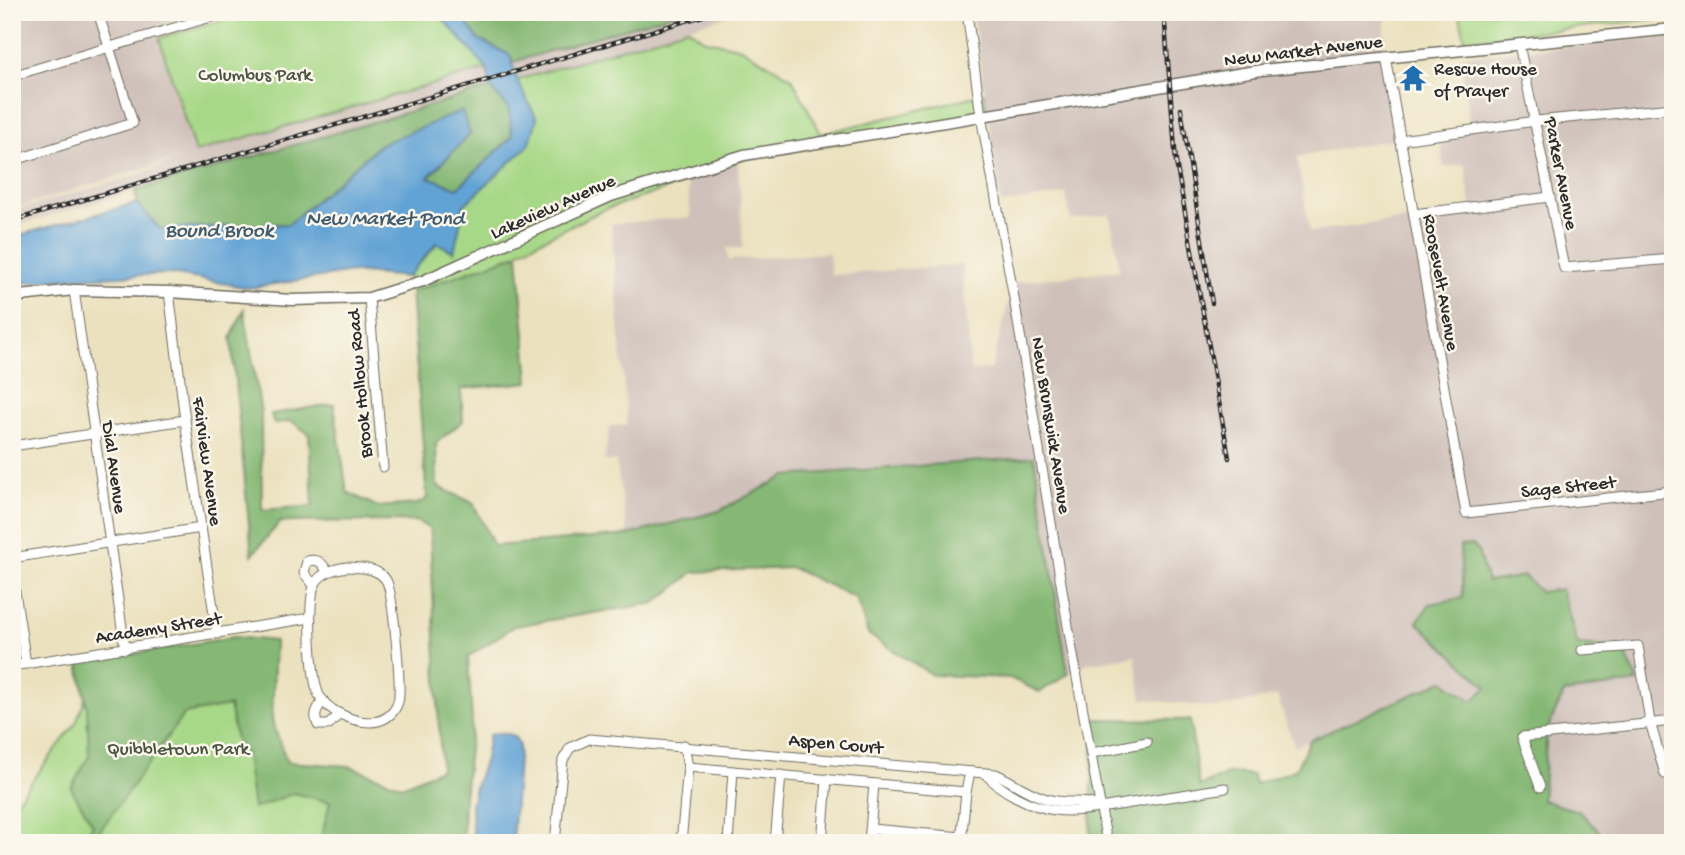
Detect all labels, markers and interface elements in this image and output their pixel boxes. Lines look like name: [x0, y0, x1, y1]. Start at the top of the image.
street label: New Market Avenue: [1223, 31, 1384, 74]
place label: Rescue House of Prayer: [1434, 59, 1537, 104]
temple icon: Rescue House of Prayer: [1398, 63, 1428, 93]
park label: Columbus Park: [198, 65, 313, 88]
street label: Parker Avenue: [1537, 114, 1582, 232]
street label: Lakeview Avenue: [487, 170, 620, 246]
water label: New Market Pond: [306, 208, 467, 233]
street label: Roosevelt Avenue: [1416, 213, 1463, 353]
water label: Bound Brook: [165, 220, 276, 245]
street label: Brook Hollow Road: [343, 307, 380, 460]
street label: New Brunswick Avenue: [1024, 336, 1075, 516]
street label: Fairview Avenue: [185, 395, 226, 528]
street label: Dial Avenue: [94, 418, 130, 515]
street label: Sage Street: [1520, 472, 1619, 505]
street label: Academy Street: [94, 608, 225, 651]
street label: Aspen Court: [788, 730, 886, 761]
park label: Quibbletown Park: [107, 739, 250, 762]

